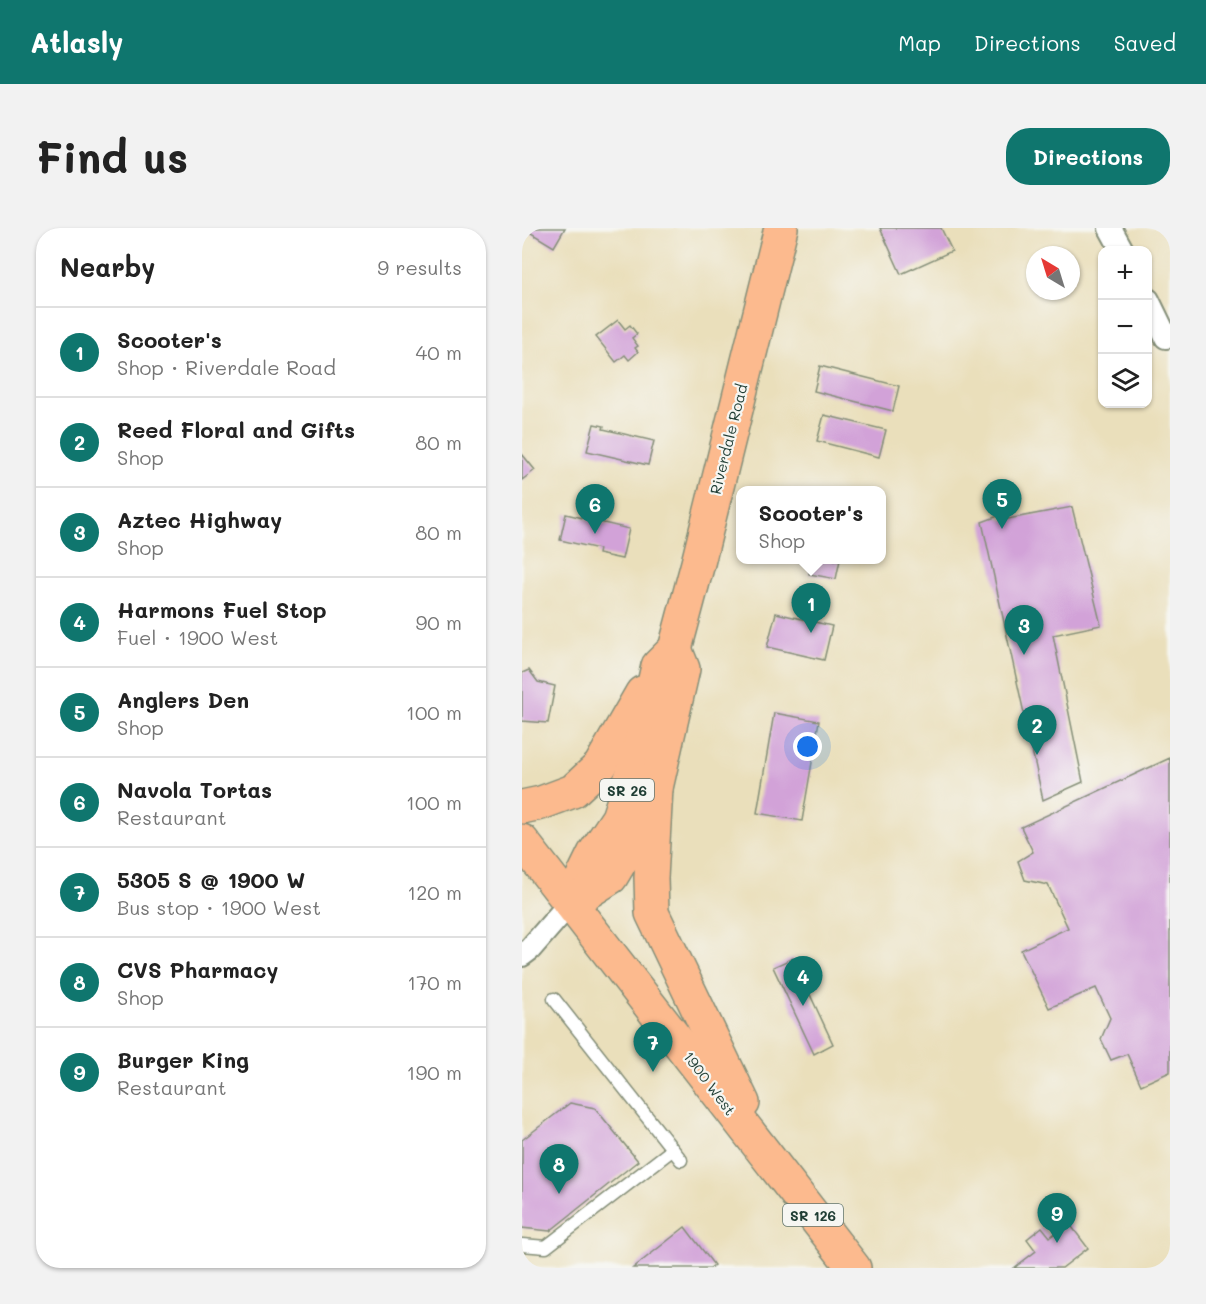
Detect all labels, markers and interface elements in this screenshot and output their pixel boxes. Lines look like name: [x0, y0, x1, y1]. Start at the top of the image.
text: Atlasly: [30, 24, 124, 60]
text: Map: [898, 29, 941, 56]
text: Directions: [974, 29, 1081, 56]
text: Saved: [1114, 29, 1176, 56]
button: Directions: [1006, 128, 1170, 185]
text: Find us: [36, 129, 188, 184]
north arrow: [1026, 246, 1080, 300]
map controls: [1098, 246, 1152, 408]
button: +: [1098, 246, 1152, 300]
text: Nearby: [60, 250, 155, 284]
text: 9 results: [377, 254, 462, 280]
button: −: [1098, 300, 1152, 354]
text: Scooter's: [117, 325, 222, 354]
text: 1: [75, 339, 84, 365]
text: 40 m: [416, 339, 462, 365]
text: Shop · Riverdale Road: [117, 354, 336, 380]
button: layers: [1098, 354, 1152, 408]
street label: Riverdale Road: [705, 382, 751, 496]
text: Reed Floral and Gifts: [117, 415, 355, 444]
text: 2: [74, 429, 85, 455]
text: 80 m: [415, 429, 462, 455]
text: Shop: [117, 444, 164, 470]
pin: 5: [982, 480, 1022, 529]
pin: 6: [576, 484, 614, 534]
popup: [736, 486, 886, 564]
text: Scooter's: [759, 498, 863, 527]
text: Aztec Highway: [117, 505, 282, 534]
text: 3: [74, 519, 86, 545]
text: 80 m: [415, 519, 462, 545]
text: Shop: [759, 527, 805, 553]
text: Shop: [117, 534, 164, 560]
pin: 1: [792, 584, 830, 633]
text: Harmons Fuel Stop: [117, 595, 327, 624]
pin: 3: [1004, 606, 1044, 655]
text: 4: [73, 609, 86, 635]
text: 90 m: [416, 609, 462, 635]
text: Fuel · 1900 West: [117, 624, 278, 650]
text: Anglers Den: [117, 685, 249, 714]
text: 5: [74, 699, 85, 725]
text: 100 m: [406, 699, 462, 725]
pin: 2: [1018, 706, 1056, 755]
text: Shop: [117, 714, 164, 740]
your location: [793, 732, 822, 761]
text: Navola Tortas: [117, 775, 272, 804]
road number: SR 26: [600, 779, 654, 801]
text: 6: [73, 789, 86, 815]
text: 100 m: [406, 789, 462, 815]
text: Restaurant: [117, 804, 227, 830]
text: 5305 S @ 1900 W: [117, 865, 305, 894]
text: 7: [74, 879, 85, 905]
text: 120 m: [407, 879, 462, 905]
text: Bus stop · 1900 West: [117, 894, 321, 920]
text: CVS Pharmacy: [117, 955, 278, 984]
pin: 4: [784, 956, 822, 1006]
text: 8: [73, 969, 86, 995]
text: 170 m: [407, 969, 462, 995]
text: Shop: [117, 984, 164, 1010]
pin: 7: [634, 1022, 672, 1072]
text: Burger King: [117, 1045, 249, 1074]
street label: 1900 West: [679, 1047, 741, 1119]
text: 9: [73, 1059, 86, 1085]
text: 190 m: [407, 1059, 462, 1085]
text: Restaurant: [117, 1074, 227, 1100]
pin: 8: [540, 1144, 579, 1194]
pin: 9: [1038, 1194, 1076, 1243]
road number: SR 126: [783, 1204, 843, 1226]

